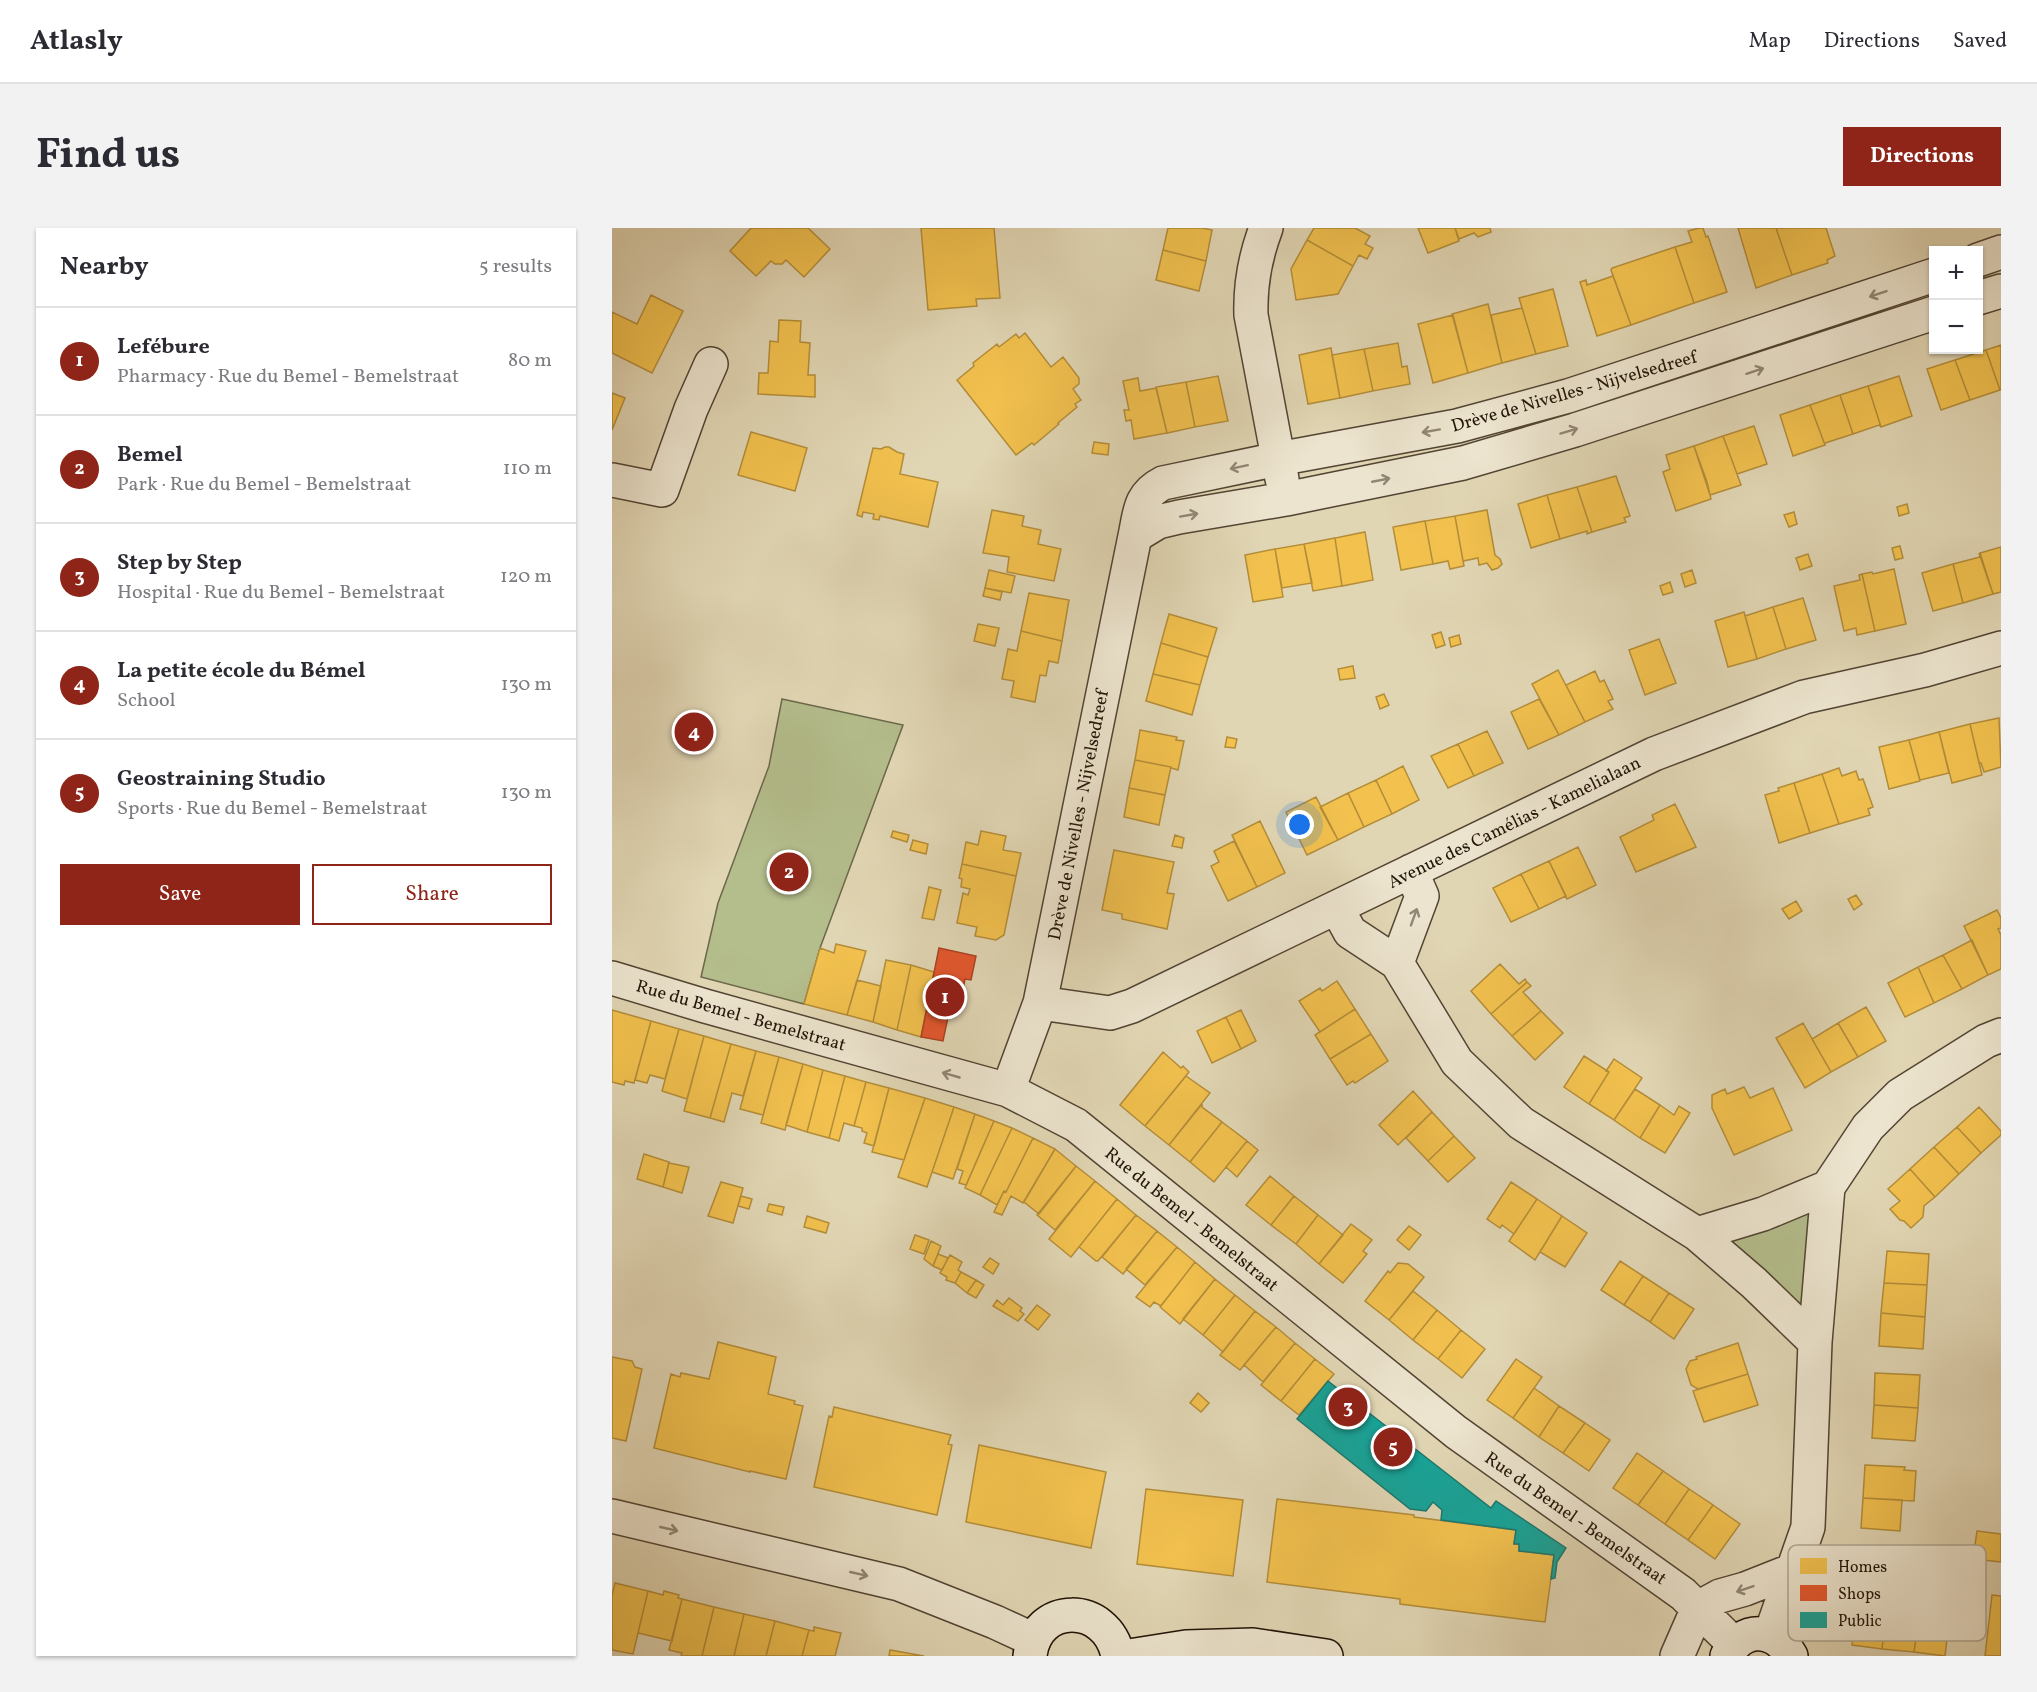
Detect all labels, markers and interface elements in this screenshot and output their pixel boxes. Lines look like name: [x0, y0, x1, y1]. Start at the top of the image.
text: Atlasly: [30, 22, 123, 61]
text: Map: [1749, 27, 1791, 56]
text: Directions: [1824, 27, 1920, 56]
text: Saved: [1953, 27, 2007, 56]
text: Find us: [36, 127, 180, 186]
button: Directions: [1843, 127, 2001, 186]
map controls: [1929, 246, 1983, 354]
button: +: [1929, 246, 1983, 300]
text: Nearby: [60, 249, 149, 285]
text: 5 results: [479, 253, 552, 281]
one-way arrow: [1869, 289, 1888, 300]
button: −: [1929, 300, 1983, 354]
text: Lefébure: [117, 332, 210, 363]
street label: Drève de Nivelles - Nijvelsedreef: [1449, 345, 1702, 440]
text: 1: [75, 347, 84, 375]
text: 80 m: [508, 347, 552, 375]
text: Pharmacy · Rue du Bemel - Bemelstraat: [117, 363, 459, 391]
one-way arrow: [1745, 365, 1764, 376]
one-way arrow: [1559, 425, 1578, 436]
one-way arrow: [1422, 426, 1441, 437]
text: Bemel: [117, 440, 183, 471]
text: 2: [74, 455, 85, 483]
text: 110 m: [503, 455, 552, 483]
one-way arrow: [1230, 462, 1250, 473]
text: Park · Rue du Bemel - Bemelstraat: [117, 471, 411, 499]
one-way arrow: [1370, 474, 1390, 485]
one-way arrow: [1178, 509, 1198, 520]
text: Step by Step: [117, 548, 242, 579]
text: 3: [74, 563, 85, 591]
text: 120 m: [500, 563, 552, 591]
text: Hospital · Rue du Bemel - Bemelstraat: [117, 579, 445, 607]
text: La petite école du Bémel: [117, 656, 366, 687]
text: 4: [73, 671, 86, 699]
text: 130 m: [501, 671, 552, 699]
street label: Drève de Nivelles - Nijvelsedreef: [1043, 686, 1116, 943]
text: School: [117, 687, 175, 715]
pin: 4: [674, 710, 713, 754]
street label: Avenue des Camélias - Kamelialaan: [1384, 751, 1646, 896]
text: Geostraining Studio: [117, 764, 326, 795]
text: 5: [75, 779, 84, 807]
text: 130 m: [501, 779, 552, 807]
text: Sports · Rue du Bemel - Bemelstraat: [117, 795, 427, 823]
your location: [1285, 810, 1314, 839]
pin: 2: [770, 850, 808, 894]
button: Save: [60, 864, 300, 925]
button: Share: [312, 864, 552, 925]
one-way arrow: [1409, 908, 1420, 927]
street label: Rue du Bemel - Bemelstraat: [633, 974, 848, 1058]
pin: 1: [926, 974, 964, 1020]
one-way arrow: [942, 1069, 961, 1080]
street label: Rue du Bemel - Bemelstraat: [1099, 1142, 1283, 1298]
pin: 3: [1328, 1384, 1368, 1430]
pin: 5: [1374, 1424, 1412, 1470]
street label: Rue du Bemel - Bemelstraat: [1479, 1447, 1671, 1592]
one-way arrow: [659, 1524, 678, 1536]
legend: [1788, 1545, 1986, 1641]
text: Homes: [1838, 1557, 1887, 1579]
one-way arrow: [849, 1569, 868, 1581]
one-way arrow: [1736, 1584, 1755, 1595]
text: Shops: [1838, 1584, 1881, 1606]
text: Public: [1838, 1611, 1882, 1633]

